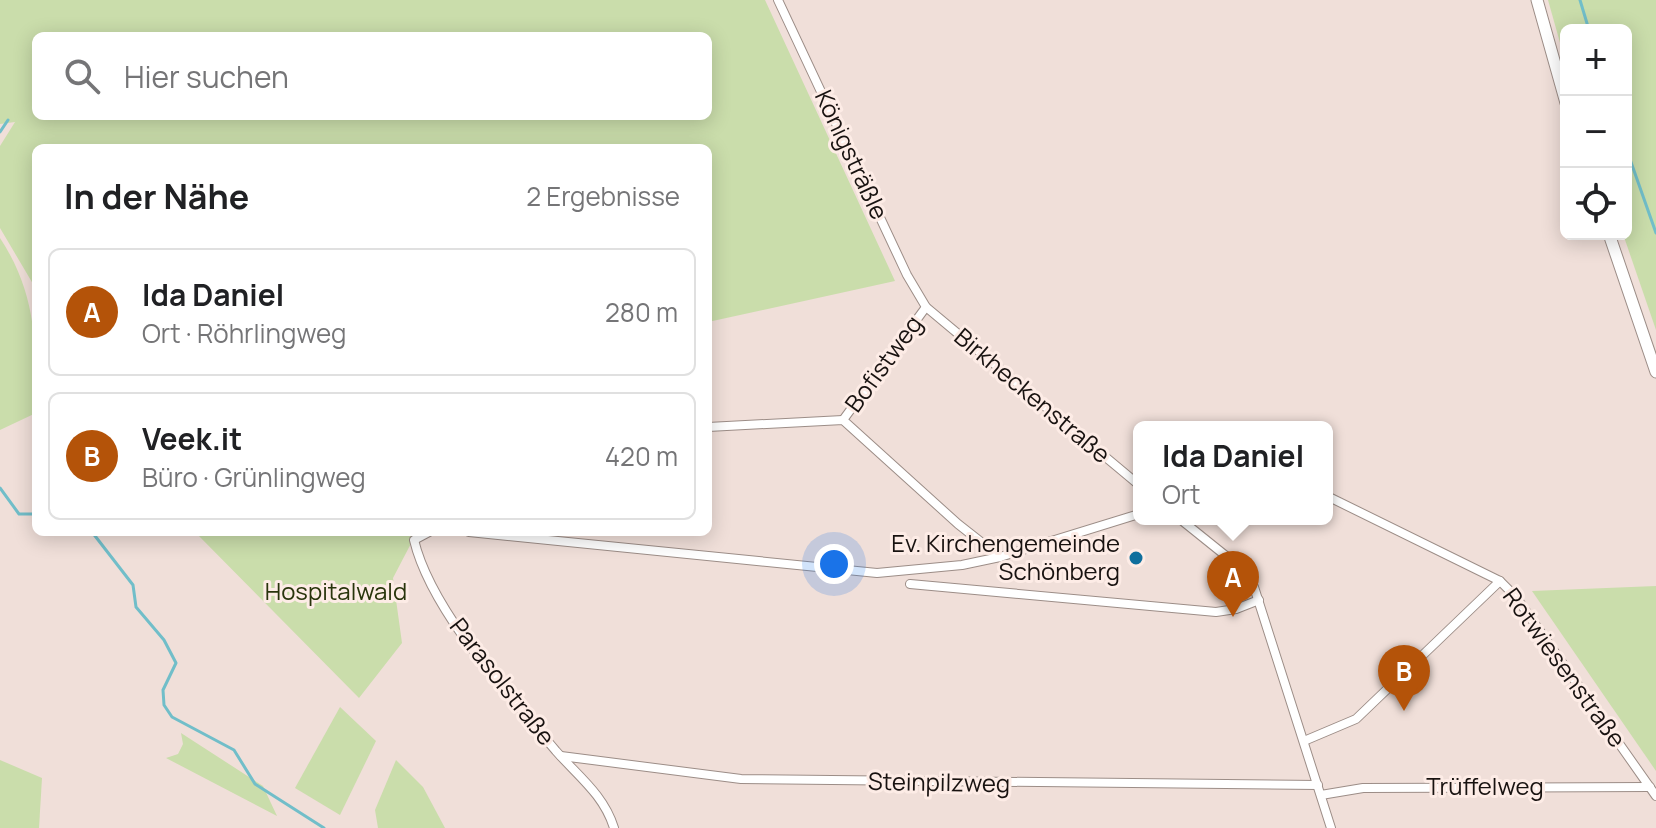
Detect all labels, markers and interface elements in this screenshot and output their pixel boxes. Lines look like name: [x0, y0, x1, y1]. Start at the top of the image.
map controls: [1560, 24, 1632, 240]
button: +: [1560, 24, 1632, 96]
search box: [32, 32, 712, 120]
icon: search: [60, 54, 104, 98]
text: Hier suchen: [124, 56, 289, 97]
street label: Königsträßle: [808, 84, 897, 224]
button: −: [1560, 96, 1632, 168]
button: locate: [1560, 168, 1632, 240]
text: In der Nähe: [64, 173, 249, 219]
text: 2 Ergebnisse: [526, 178, 680, 214]
text: Ida Daniel: [142, 274, 284, 315]
text: A: [83, 294, 101, 330]
text: 280 m: [605, 294, 678, 330]
street label: Bofistweg: [837, 308, 929, 418]
text: Ort · Röhrlingweg: [142, 315, 346, 351]
street label: Birkheckenstraße: [948, 320, 1118, 470]
text: Veek.it: [142, 418, 242, 459]
popup: [1133, 421, 1333, 525]
text: Ida Daniel: [1162, 435, 1304, 476]
text: B: [84, 438, 100, 474]
text: 420 m: [605, 438, 678, 474]
text: Büro · Grünlingweg: [142, 459, 366, 495]
text: Ort: [1162, 476, 1201, 512]
place label: Ev. Kirchengemeinde Schönberg: [891, 526, 1120, 587]
your location: [814, 544, 854, 584]
marker: Ev. Kirchengemeinde Schönberg: [1127, 549, 1145, 567]
pin: A: [1207, 551, 1259, 617]
park label: Hospitalwald: [265, 574, 407, 607]
street label: Rotwiesenstraße: [1496, 581, 1634, 754]
street label: Parasolstraße: [443, 611, 563, 752]
pin: B: [1378, 645, 1430, 711]
street label: Steinpilzweg: [868, 764, 1010, 799]
street label: Trüffelweg: [1426, 769, 1544, 802]

